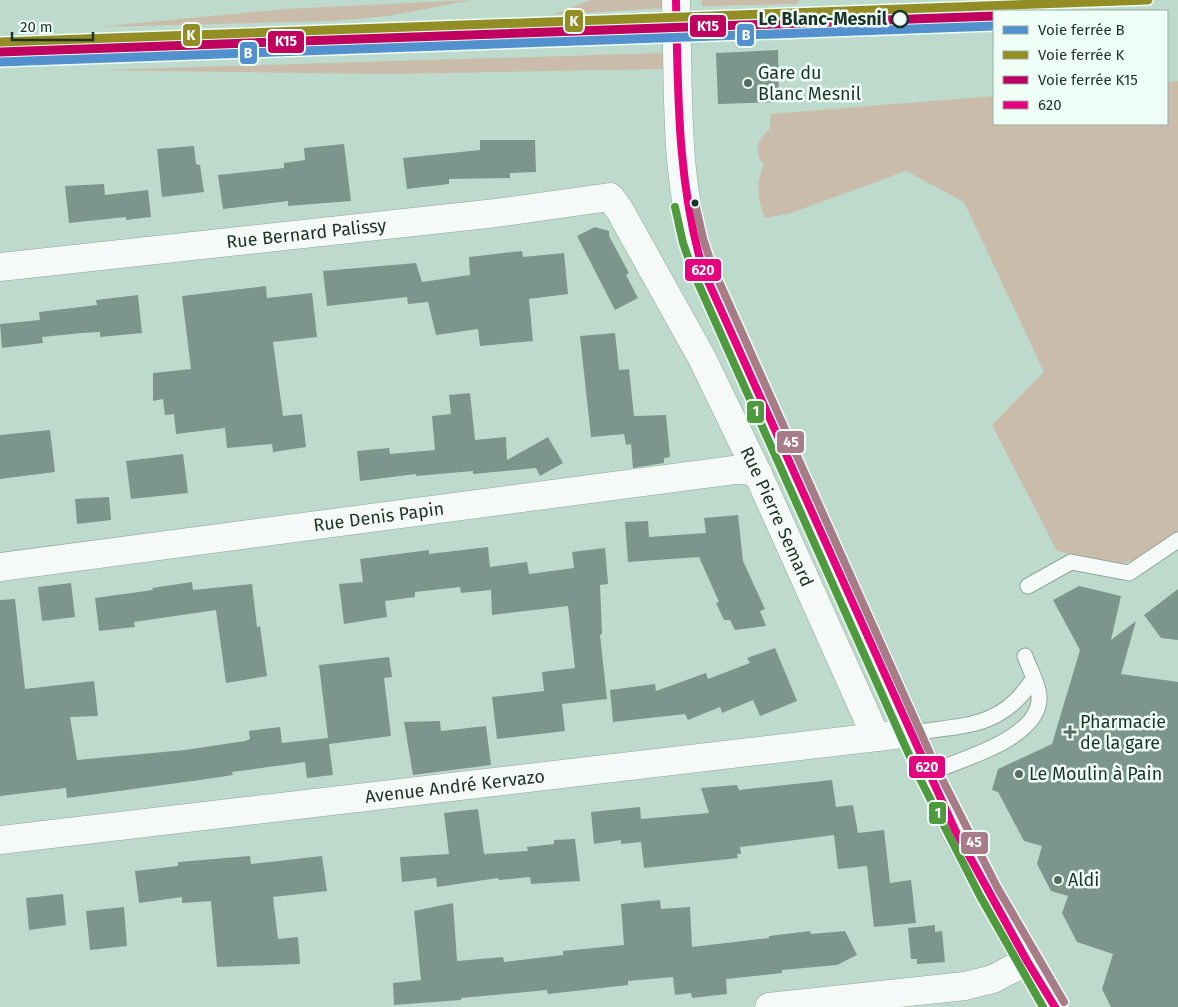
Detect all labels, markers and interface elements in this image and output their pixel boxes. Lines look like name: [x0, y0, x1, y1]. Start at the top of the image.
place label: Le Blanc-Mesnil: [759, 8, 888, 30]
line badge: K: [564, 9, 584, 33]
scale bar: [12, 10, 94, 42]
marker: Le Blanc-Mesnil: [891, 10, 909, 28]
legend: [993, 10, 1168, 125]
text: K: [570, 13, 580, 30]
line badge: K15: [689, 14, 727, 38]
text: 20 m: [20, 18, 53, 36]
text: K15: [697, 18, 720, 35]
text: Voie ferrée B: [1038, 21, 1125, 39]
line badge: K: [182, 23, 201, 47]
line badge: B: [736, 23, 755, 47]
text: K: [187, 27, 197, 44]
text: B: [742, 27, 751, 44]
line badge: K15: [267, 30, 305, 54]
text: K15: [275, 33, 298, 50]
line badge: B: [239, 41, 258, 65]
text: B: [244, 45, 253, 62]
text: Voie ferrée K: [1038, 46, 1125, 64]
place label: Gare du Blanc Mesnil: [758, 62, 861, 105]
text: Voie ferrée K15: [1038, 71, 1138, 89]
marker: Gare du Blanc Mesnil: [742, 77, 754, 89]
text: 620: [1038, 96, 1062, 114]
unlabelled marker: [690, 198, 700, 208]
street label: Rue Bernard Palissy: [225, 214, 387, 253]
line badge: 620: [684, 258, 722, 282]
text: 620: [691, 262, 715, 279]
line badge: 1: [746, 400, 765, 424]
text: 1: [753, 403, 759, 420]
line badge: 45: [776, 430, 805, 454]
text: 45: [783, 434, 799, 451]
street label: Rue Pierre Semard: [735, 443, 818, 590]
street label: Rue Denis Papin: [312, 497, 445, 536]
place label: Pharmacie de la gare: [1080, 711, 1166, 754]
marker: Pharmacie de la gare: [1064, 726, 1076, 738]
line badge: 620: [908, 755, 946, 779]
text: 620: [915, 759, 939, 776]
place label: Le Moulin à Pain: [1029, 763, 1162, 785]
street label: Avenue André Kervazo: [364, 765, 546, 808]
marker: Le Moulin à Pain: [1013, 768, 1025, 780]
line badge: 1: [928, 801, 947, 825]
text: 1: [935, 805, 941, 822]
line badge: 45: [960, 831, 989, 855]
text: 45: [966, 834, 982, 851]
place label: Aldi: [1068, 869, 1099, 891]
marker: Aldi: [1052, 874, 1064, 886]

